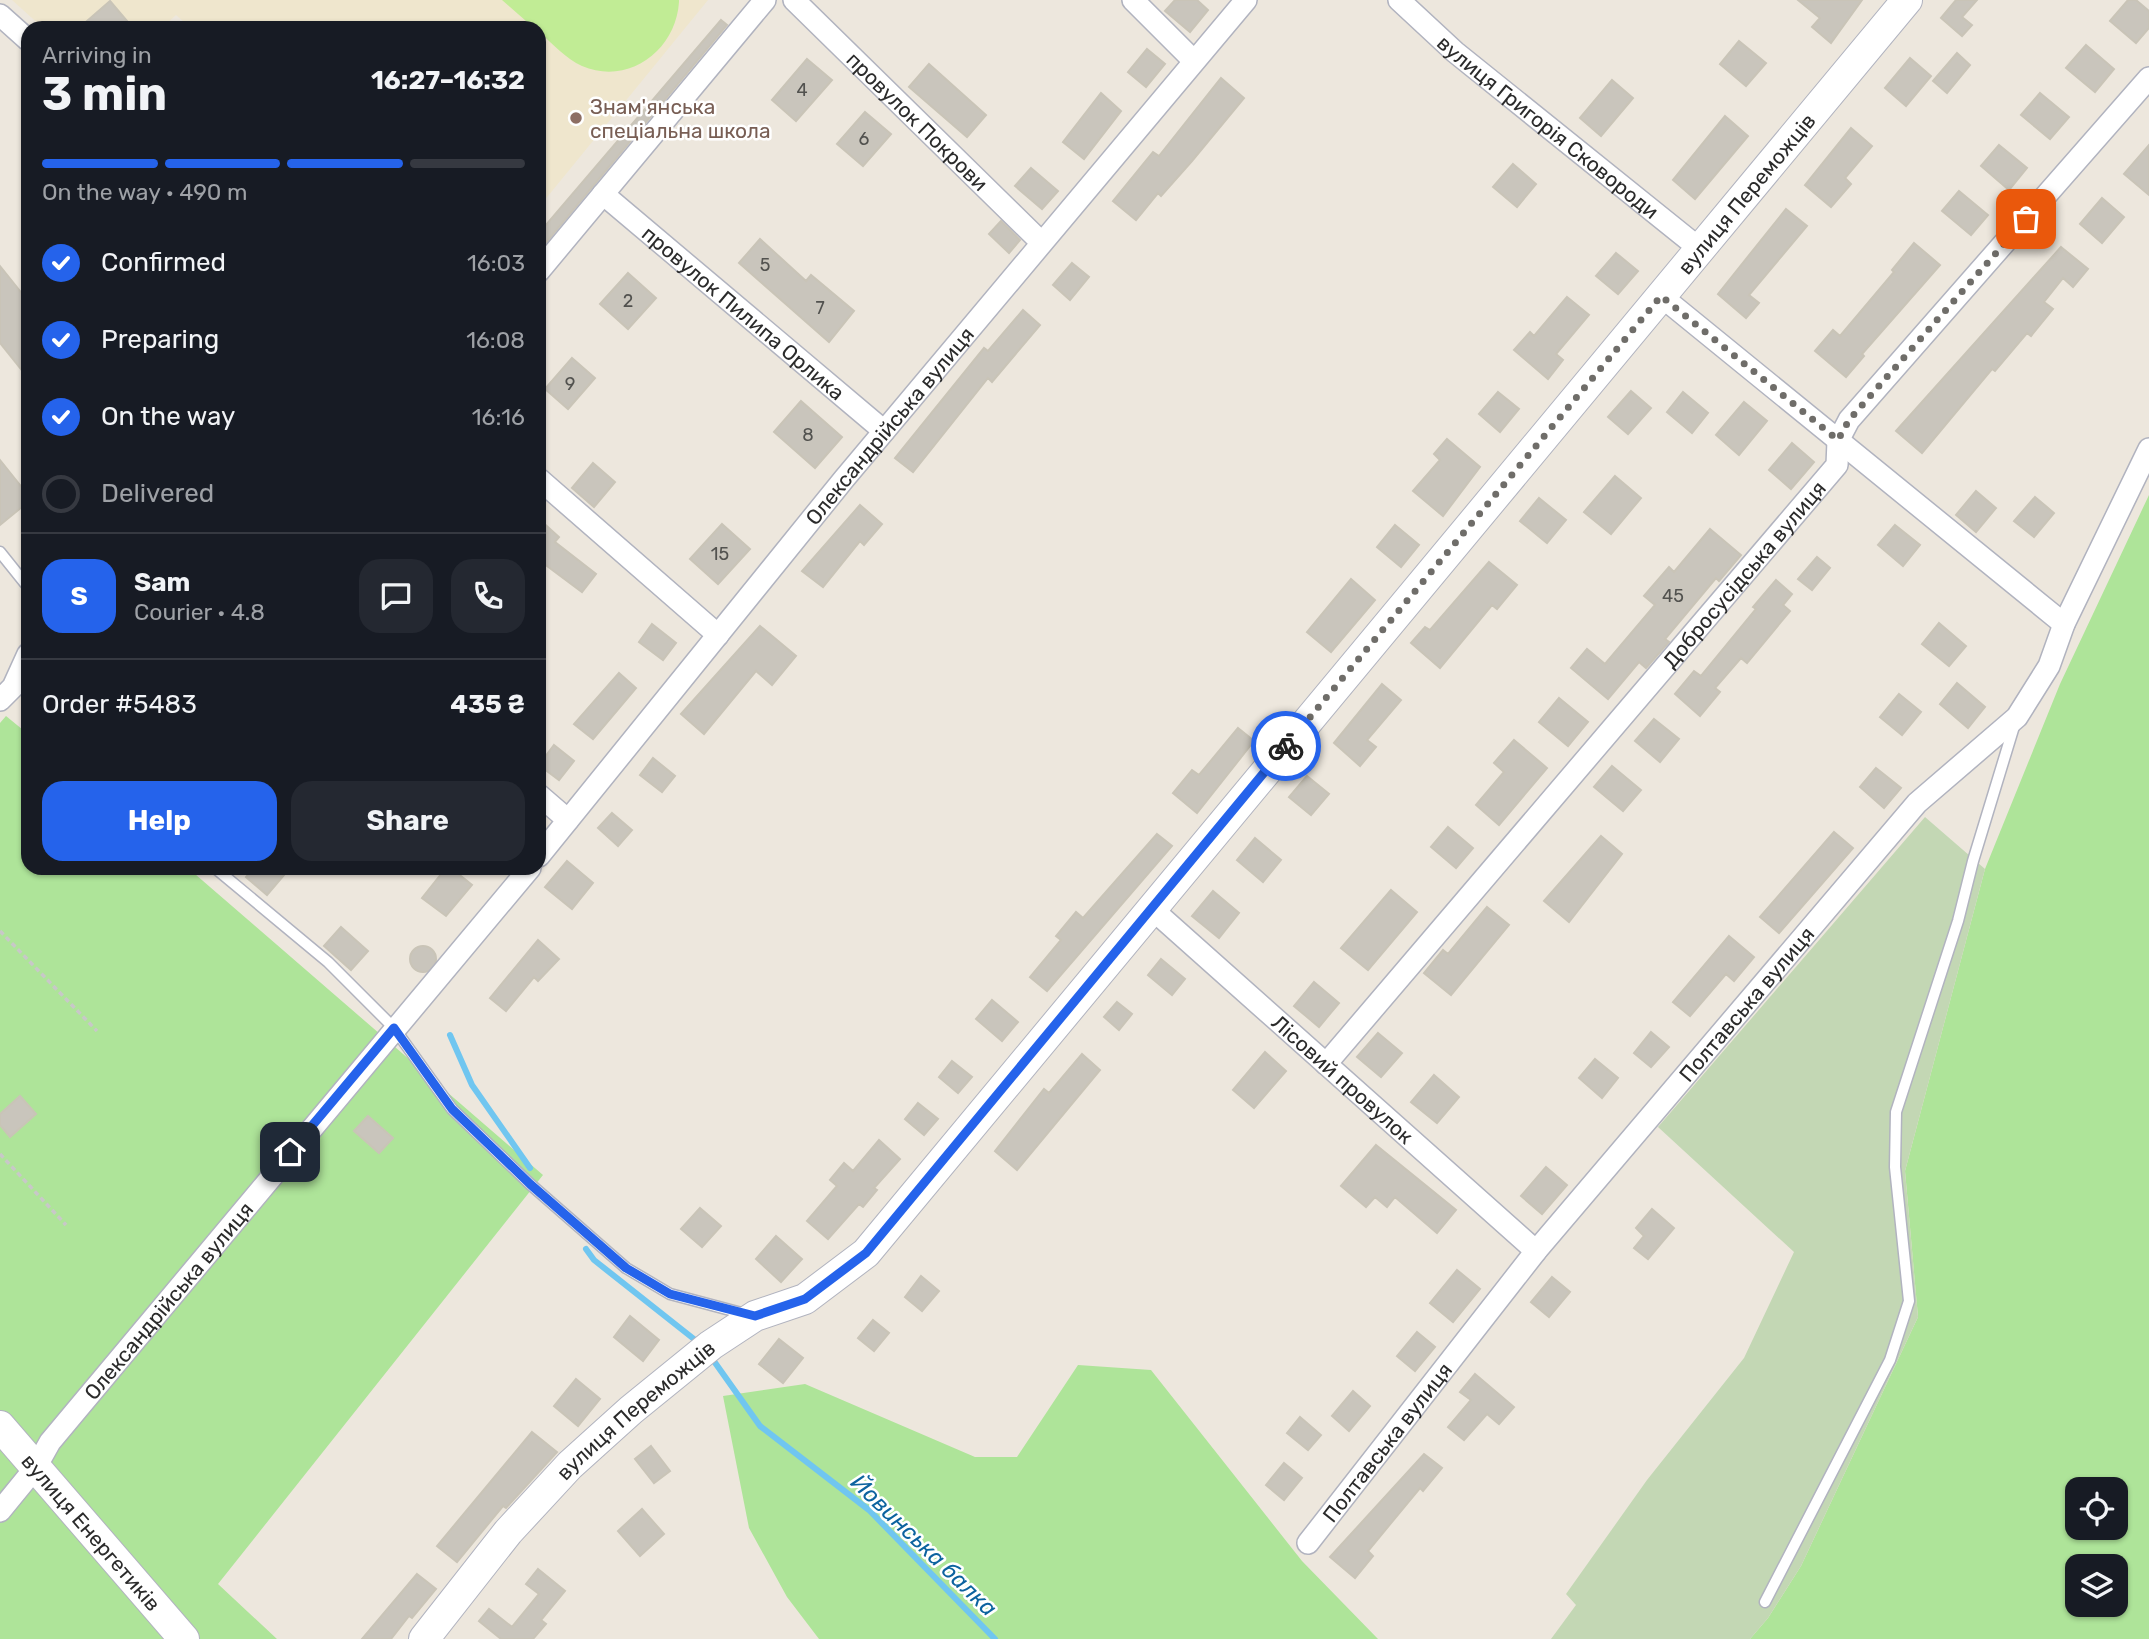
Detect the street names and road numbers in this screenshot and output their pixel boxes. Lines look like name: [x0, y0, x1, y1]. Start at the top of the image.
street label: вулиця Григорія Сковороди: [1432, 30, 1664, 224]
street label: провулок Покрови: [842, 46, 993, 196]
street label: вулиця Переможців: [1672, 108, 1820, 279]
street label: провулок Пилипа Орлика: [637, 220, 850, 405]
street label: Олександрійська вулиця: [800, 322, 979, 530]
street label: Добросусідська вулиця: [1657, 475, 1831, 673]
street label: Полтавська вулиця: [1673, 921, 1819, 1086]
street label: Лісовий провулок: [1267, 1009, 1419, 1149]
street label: Олександрійська вулиця: [79, 1197, 258, 1404]
street label: вулиця Переможців: [551, 1335, 720, 1484]
street label: Полтавська вулиця: [1317, 1357, 1457, 1527]
street label: вулиця Енергетиків: [17, 1448, 166, 1616]

